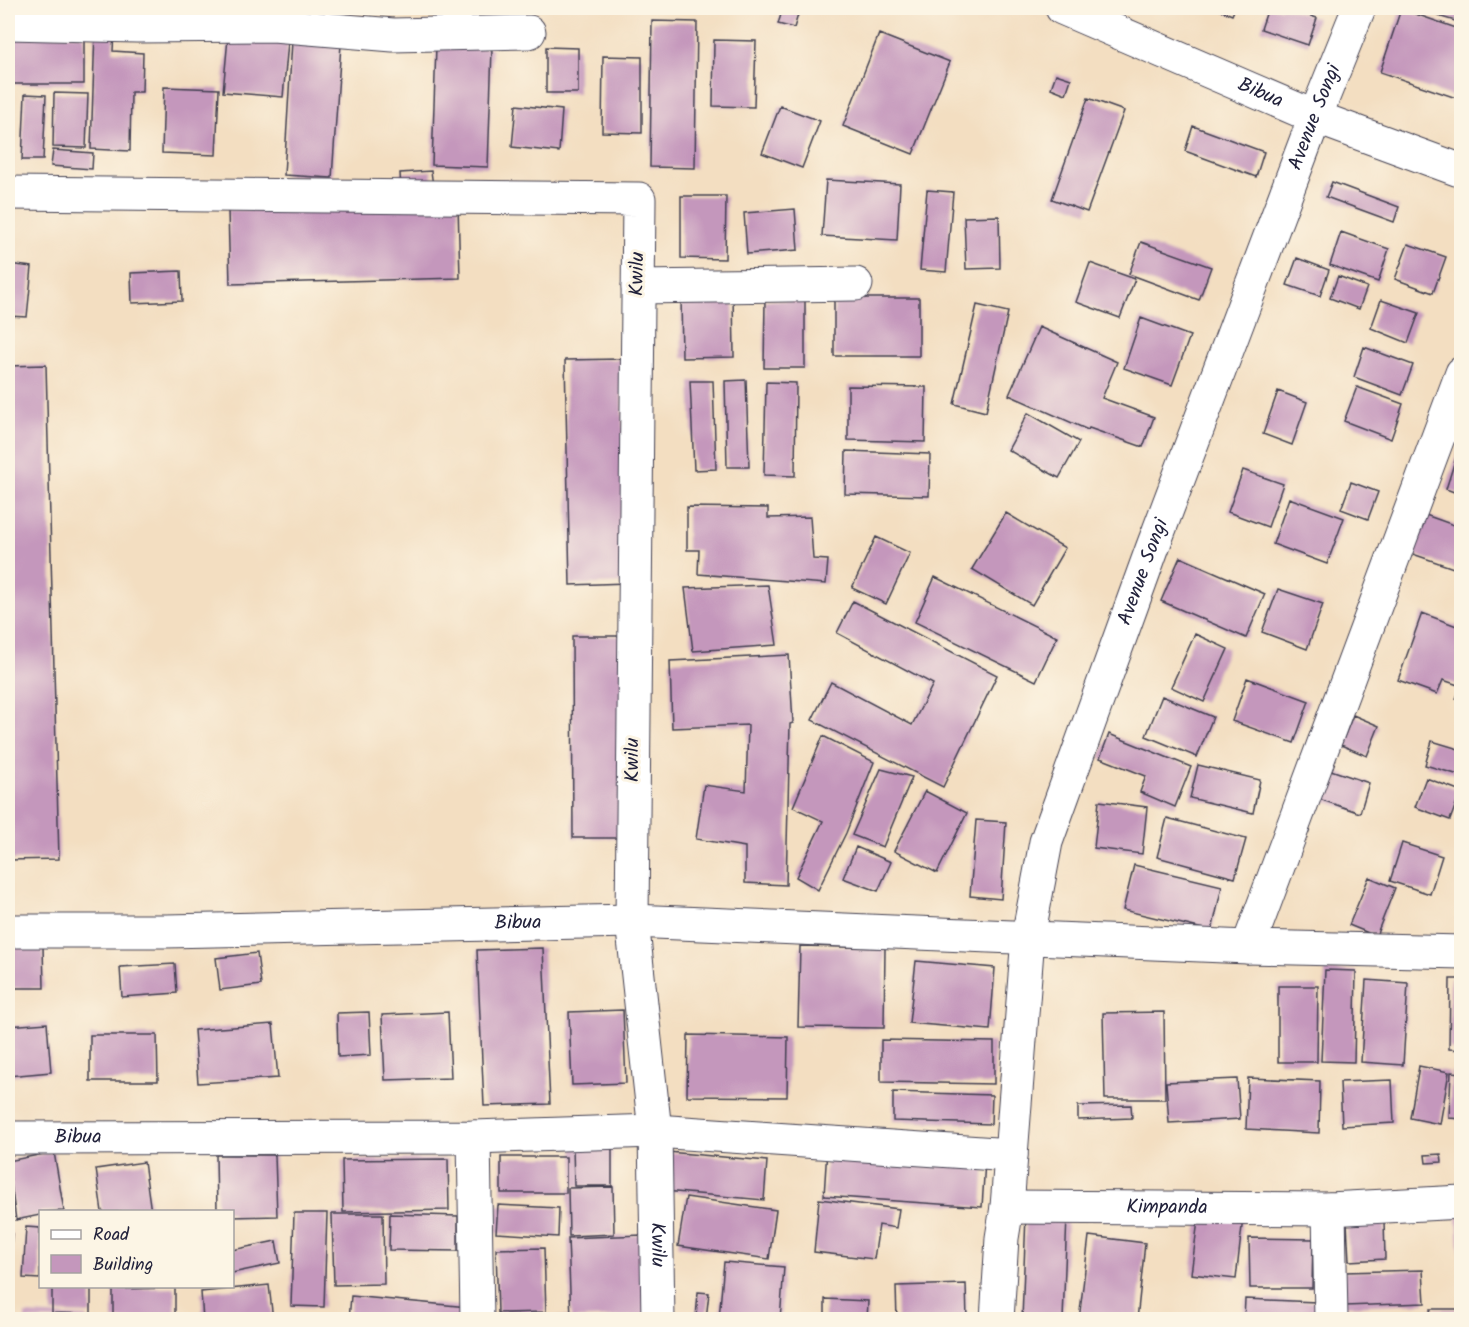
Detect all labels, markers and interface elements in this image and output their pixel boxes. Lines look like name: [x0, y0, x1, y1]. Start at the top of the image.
street label: Avenue Songi: [1280, 58, 1351, 175]
street label: Bibua: [1232, 69, 1288, 117]
street label: Kwilu: [622, 251, 654, 297]
street label: Avenue Songi: [1110, 513, 1178, 630]
street label: Kwilu: [617, 737, 649, 782]
street label: Bibua: [494, 907, 542, 940]
street label: Bibua: [54, 1122, 102, 1154]
street label: Kimpanda: [1126, 1192, 1208, 1224]
legend: [39, 1210, 234, 1288]
text: Road: [93, 1221, 130, 1250]
street label: Kwilu: [640, 1222, 673, 1268]
text: Building: [93, 1251, 153, 1280]

